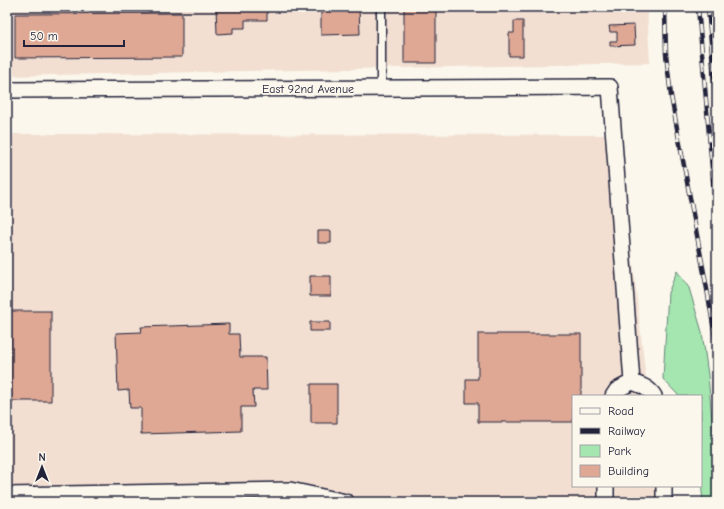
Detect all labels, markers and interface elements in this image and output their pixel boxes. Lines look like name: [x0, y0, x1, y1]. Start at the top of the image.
scale bar: [24, 22, 124, 48]
text: 50 m: [30, 29, 58, 43]
street label: East 92nd Avenue: [262, 82, 354, 96]
legend: [572, 395, 702, 487]
text: Road: [608, 404, 634, 418]
text: Railway: [608, 424, 646, 438]
text: Park: [608, 444, 631, 458]
north arrow: [22, 447, 62, 487]
text: N: [38, 451, 46, 464]
text: Building: [608, 464, 649, 478]

